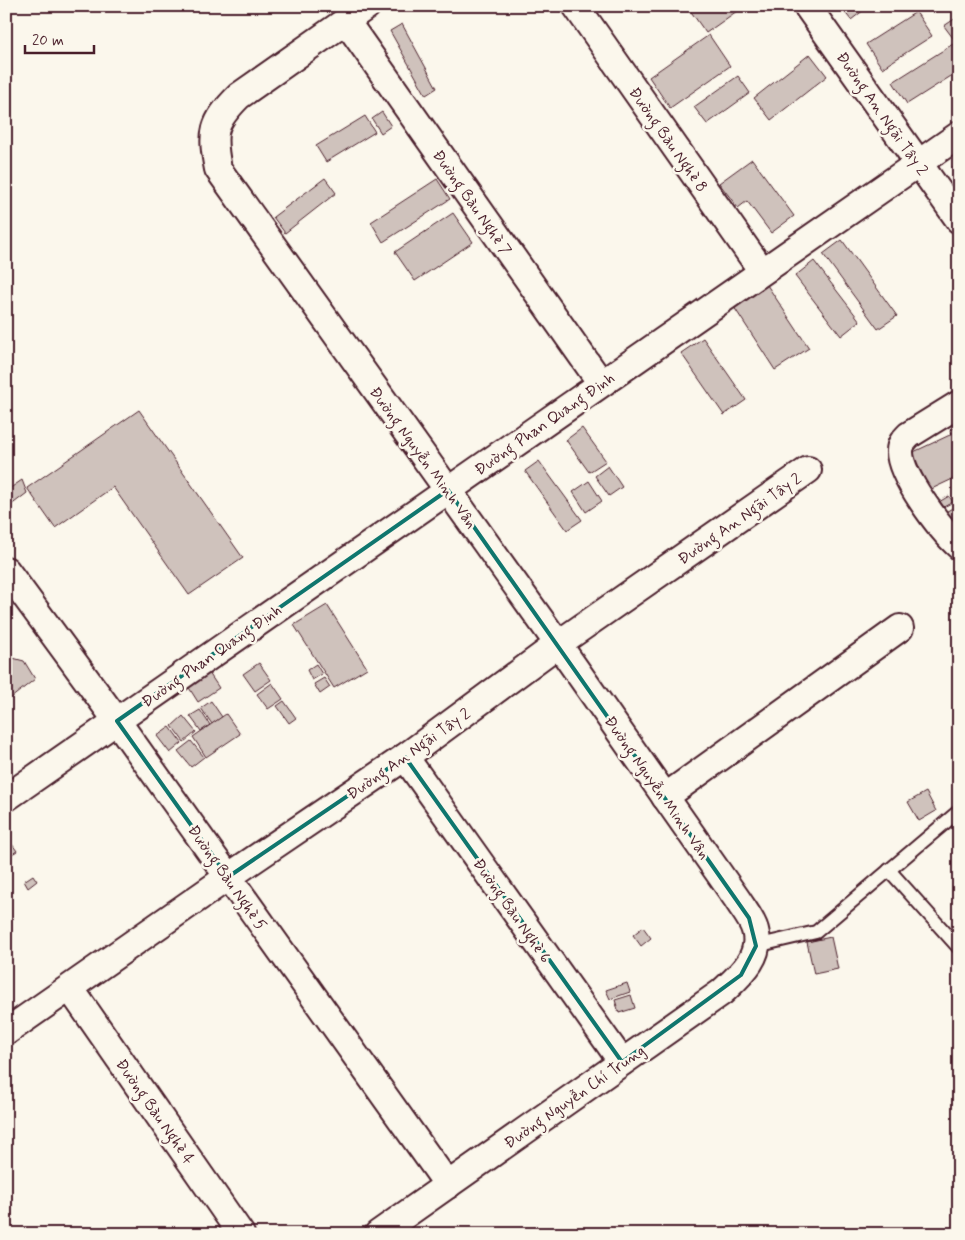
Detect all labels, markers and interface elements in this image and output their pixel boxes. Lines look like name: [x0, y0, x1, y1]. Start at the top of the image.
scale bar: [25, 22, 94, 54]
text: 20 m: [32, 31, 64, 51]
street label: Đường An Ngãi Tây 2: [830, 48, 932, 181]
street label: Đường Bàu Nghè 8: [623, 83, 712, 197]
street label: Đường Bàu Nghè 7: [427, 146, 516, 261]
street label: Đường Phan Quang Định: [471, 368, 620, 481]
street label: Đường Nguyễn Minh Vân: [363, 383, 481, 534]
street label: Đường An Ngãi Tây 2: [674, 469, 807, 571]
street label: Đường Phan Quang Định: [138, 600, 287, 713]
street label: Đường An Ngãi Tây 2: [343, 704, 476, 806]
street label: Đường Nguyễn Minh Vân: [598, 712, 714, 864]
street label: Đường Bàu Nghè 5: [182, 821, 271, 935]
street label: Đường Bàu Nghè 6: [467, 854, 556, 968]
street label: Đường Nguyễn Chí Trung: [500, 1041, 650, 1155]
street label: Đường Bàu Nghè 4: [110, 1055, 199, 1169]

